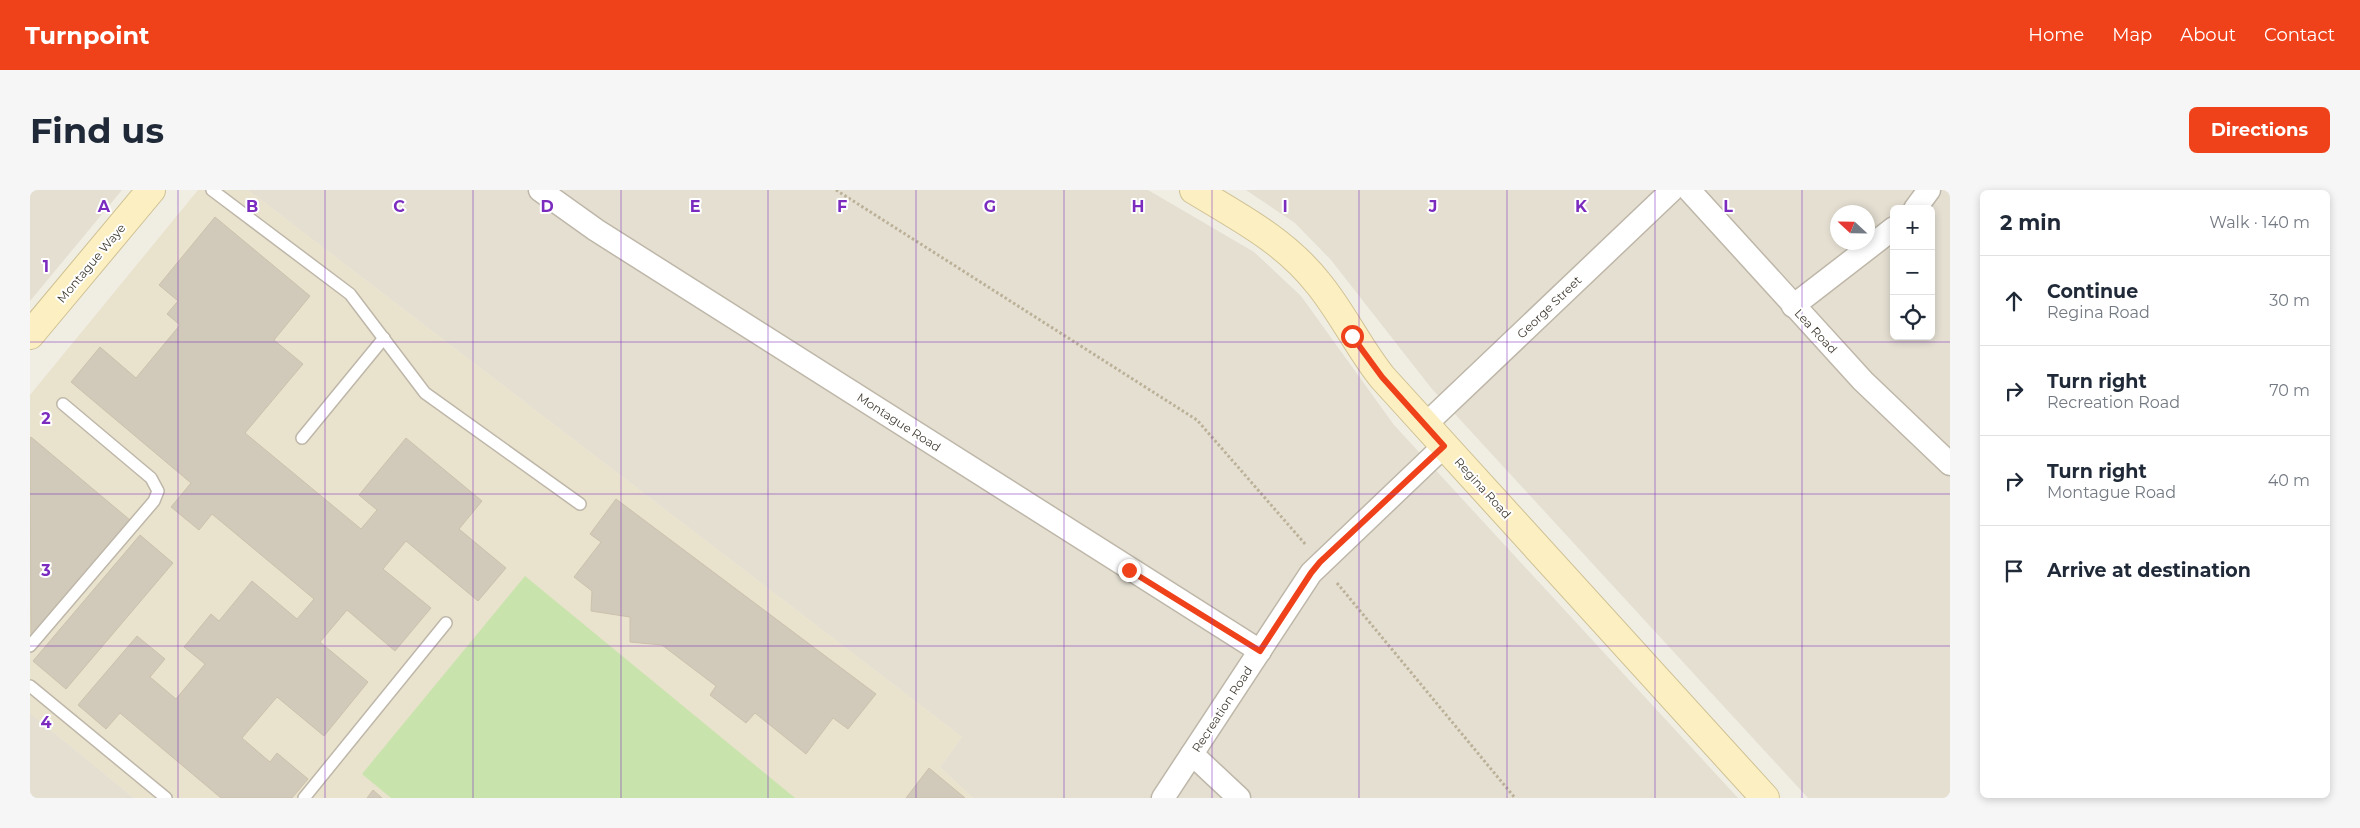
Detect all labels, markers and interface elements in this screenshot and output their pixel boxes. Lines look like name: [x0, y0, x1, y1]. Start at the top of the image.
text: Turnpoint: [25, 21, 149, 50]
text: Home: [2028, 24, 2084, 46]
text: Map: [2112, 24, 2152, 46]
text: About: [2180, 24, 2236, 46]
text: Contact: [2264, 24, 2335, 46]
button: Directions: [2189, 107, 2330, 153]
text: Find us: [30, 109, 164, 152]
text: A: [97, 197, 111, 216]
text: B: [246, 197, 258, 216]
text: C: [393, 197, 405, 216]
text: D: [540, 197, 554, 216]
text: E: [690, 197, 700, 216]
text: F: [837, 197, 847, 216]
text: G: [984, 197, 996, 216]
text: H: [1132, 197, 1144, 216]
text: I: [1282, 197, 1288, 216]
text: J: [1428, 197, 1437, 216]
text: K: [1575, 197, 1588, 216]
text: L: [1723, 197, 1733, 216]
north arrow: [1830, 205, 1875, 250]
map controls: [1890, 205, 1935, 340]
button: +: [1890, 205, 1935, 250]
text: 2 min: [2000, 210, 2061, 235]
text: Walk · 140 m: [2209, 213, 2310, 232]
street label: Montague Waye: [54, 220, 128, 306]
button: −: [1890, 250, 1935, 295]
text: 1: [43, 257, 49, 276]
street label: George Street: [1514, 272, 1584, 341]
text: Continue: [2047, 280, 2138, 303]
icon: ahead: [2000, 287, 2028, 315]
text: 30 m: [2269, 291, 2310, 310]
button: locate: [1890, 295, 1935, 340]
text: Regina Road: [2047, 303, 2150, 322]
street label: Lea Road: [1792, 306, 1840, 356]
route start: [1341, 325, 1364, 348]
text: Turn right: [2047, 370, 2147, 393]
icon: right: [2000, 377, 2028, 405]
text: 70 m: [2269, 381, 2310, 400]
street label: Montague Road: [854, 389, 944, 455]
text: Recreation Road: [2047, 393, 2180, 412]
text: 2: [41, 409, 51, 428]
street label: Regina Road: [1452, 454, 1514, 522]
text: Turn right: [2047, 460, 2147, 483]
icon: right: [2000, 467, 2028, 495]
text: 40 m: [2268, 471, 2310, 490]
text: Montague Road: [2047, 483, 2176, 502]
icon: arrive: [2000, 557, 2028, 585]
route end: [1118, 559, 1141, 582]
text: Arrive at destination: [2047, 559, 2251, 582]
text: 3: [40, 561, 51, 580]
street label: Recreation Road: [1189, 663, 1255, 755]
text: 4: [40, 713, 52, 732]

